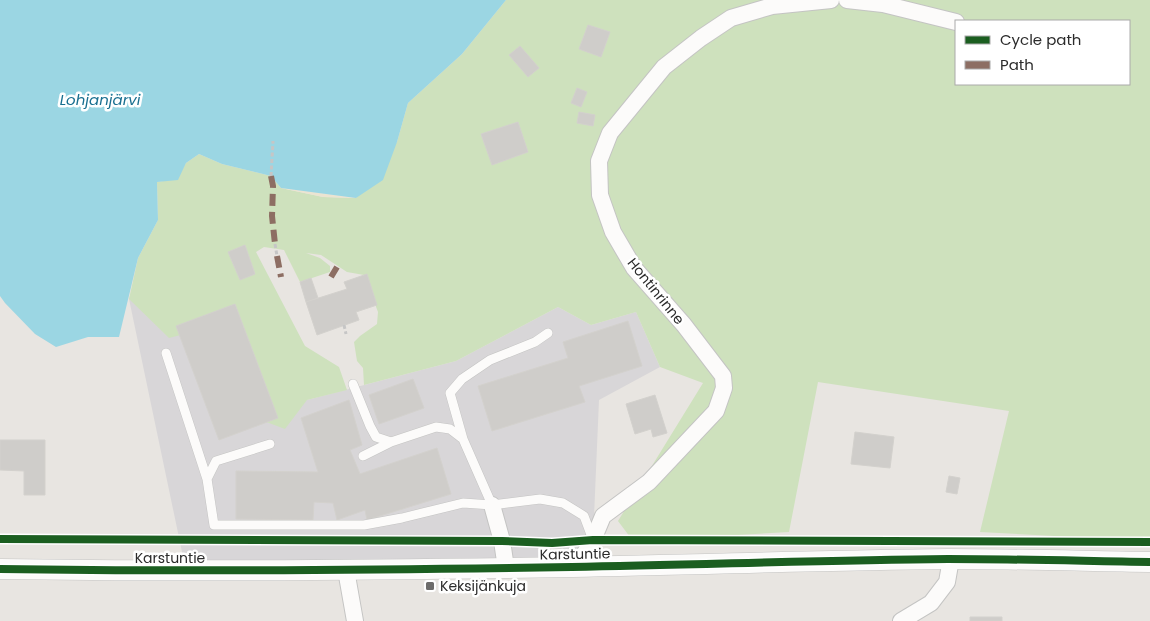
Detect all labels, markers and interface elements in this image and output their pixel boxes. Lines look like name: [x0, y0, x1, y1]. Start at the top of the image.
legend: [955, 20, 1130, 85]
text: Cycle path: [1000, 29, 1081, 50]
text: Path: [1000, 54, 1034, 75]
water label: Lohjanjärvi: [60, 89, 141, 110]
street label: Hontinrinne: [623, 253, 689, 329]
street label: Karstuntie: [540, 543, 611, 565]
street label: Karstuntie: [135, 548, 206, 568]
place label: Keksijänkuja: [440, 576, 526, 596]
marker: Keksijänkuja: [424, 580, 436, 592]

